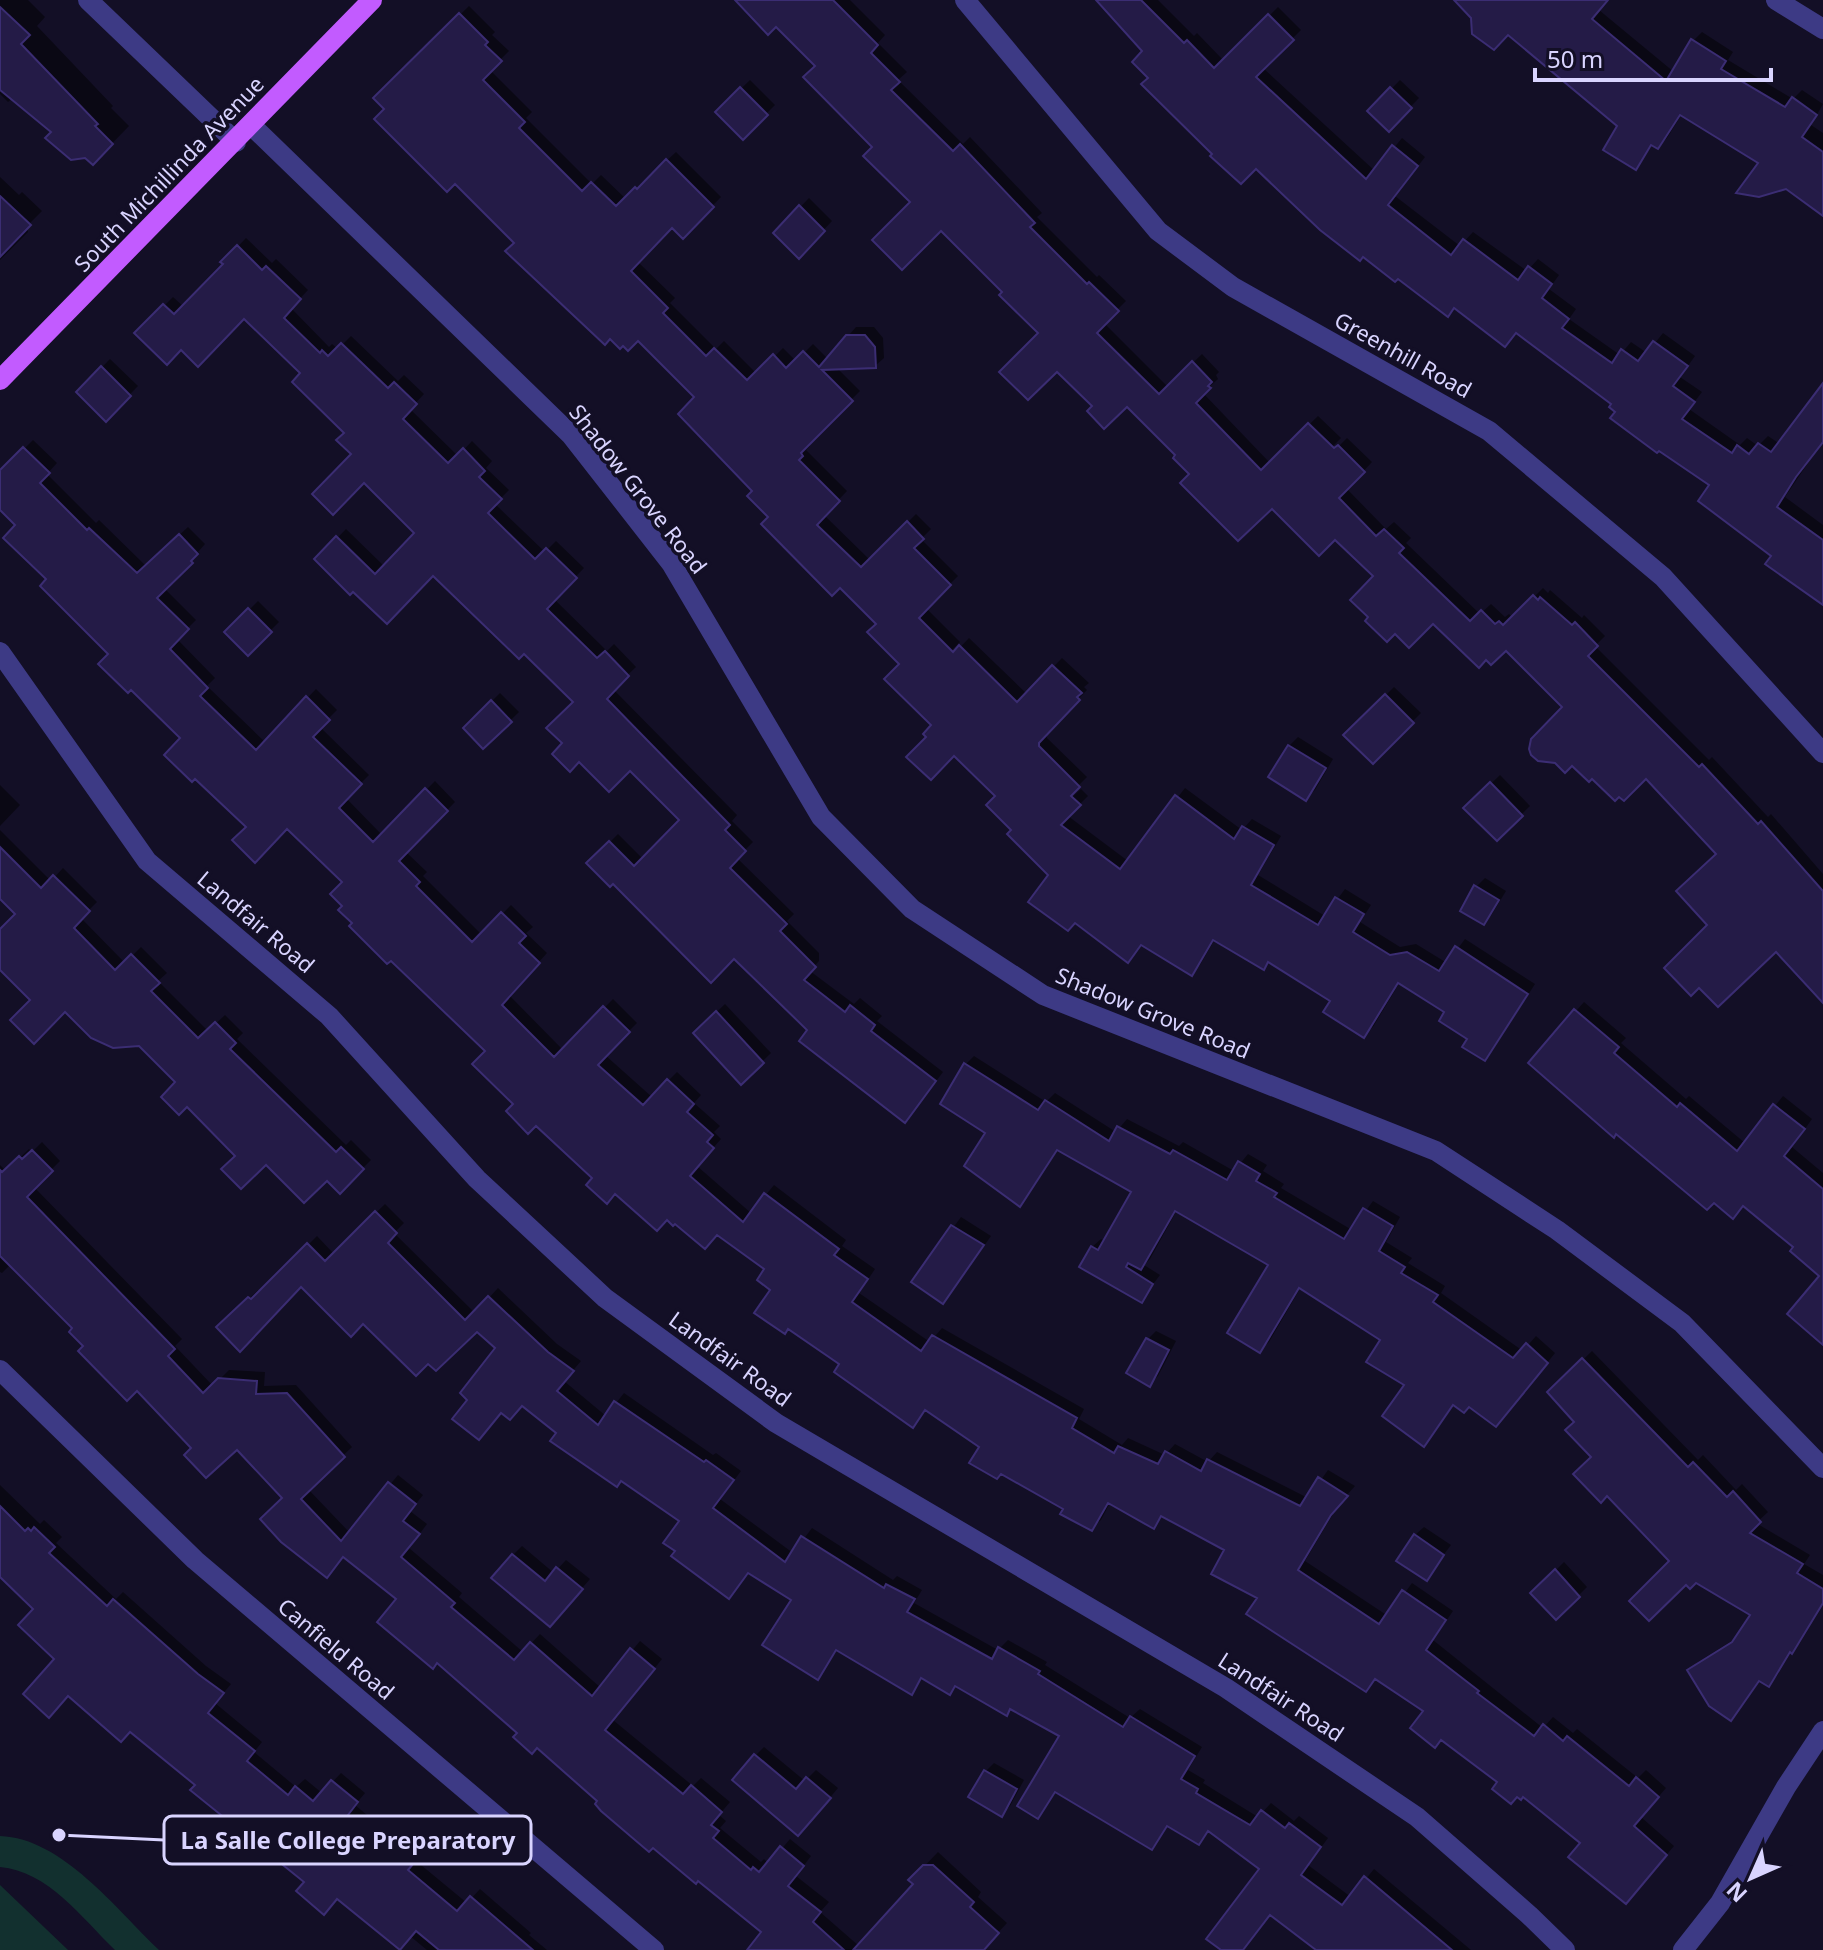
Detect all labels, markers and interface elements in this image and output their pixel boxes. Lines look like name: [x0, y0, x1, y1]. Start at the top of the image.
scale bar: [1535, 32, 1771, 82]
text: 50 m: [1547, 42, 1603, 75]
street label: South Michillinda Avenue: [67, 69, 270, 278]
street label: Greenhill Road: [1330, 304, 1477, 404]
street label: Shadow Grove Road: [563, 398, 714, 579]
street label: Landfair Road: [192, 863, 322, 979]
street label: Shadow Grove Road: [1052, 959, 1255, 1065]
street label: Landfair Road: [663, 1304, 798, 1413]
street label: Canfield Road: [272, 1591, 401, 1706]
street label: Landfair Road: [1213, 1644, 1350, 1748]
callout: La Salle College Preparatory: [164, 1816, 531, 1864]
text: La Salle College Preparatory: [181, 1823, 516, 1856]
north arrow: [1711, 1838, 1791, 1918]
text: N: [1719, 1876, 1753, 1910]

